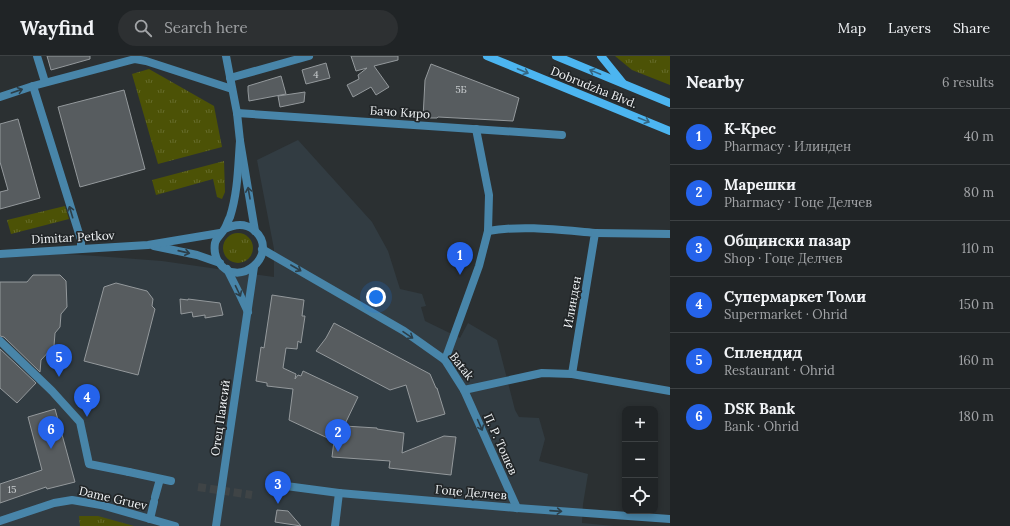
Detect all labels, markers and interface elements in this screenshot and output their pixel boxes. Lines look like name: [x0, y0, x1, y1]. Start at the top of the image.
search box: [118, 10, 398, 46]
text: Wayfind: [20, 16, 94, 40]
icon: search: [132, 17, 154, 39]
text: Search here: [164, 18, 248, 37]
text: Map: [838, 19, 866, 37]
text: Layers: [888, 19, 931, 37]
text: Share: [953, 19, 990, 37]
street label: Dobrudzha Blvd.: [549, 63, 639, 111]
one-way arrow: [590, 67, 602, 75]
house number: 4: [313, 68, 319, 81]
one-way arrow: [517, 68, 529, 75]
text: Nearby: [686, 71, 744, 93]
text: 6 results: [942, 74, 994, 91]
house number: 5Б: [455, 83, 467, 96]
one-way arrow: [10, 87, 22, 95]
street label: Бачо Киро: [369, 102, 431, 122]
one-way arrow: [637, 117, 649, 125]
text: К-Крес: [724, 119, 776, 138]
text: 1: [696, 128, 702, 145]
text: 40 m: [964, 128, 994, 145]
text: Pharmacy · Илинден: [724, 138, 851, 155]
text: Марешки: [724, 175, 796, 194]
text: 2: [696, 184, 702, 201]
text: 80 m: [964, 184, 994, 201]
one-way arrow: [245, 187, 253, 200]
text: Pharmacy · Гоце Делчев: [724, 194, 872, 211]
one-way arrow: [67, 205, 74, 218]
street label: Dimitar Petkov: [31, 227, 116, 247]
text: Общински пазар: [724, 231, 851, 250]
text: 3: [695, 240, 703, 257]
text: 110 m: [961, 240, 994, 257]
pin: 1: [447, 242, 473, 275]
one-way arrow: [177, 248, 190, 256]
text: Shop · Гоце Делчев: [724, 250, 843, 267]
one-way arrow: [290, 265, 302, 273]
street label: Илинден: [560, 275, 584, 329]
one-way arrow: [235, 284, 242, 296]
your location: [366, 287, 386, 307]
text: Супермаркет Томи: [724, 287, 866, 306]
text: 4: [695, 296, 703, 313]
text: 150 m: [959, 296, 994, 313]
text: Supermarket · Ohrid: [724, 306, 848, 323]
one-way arrow: [402, 331, 413, 339]
text: Сплендид: [724, 343, 802, 362]
pin: 5: [46, 344, 72, 377]
street label: Batak: [447, 349, 478, 383]
text: 5: [695, 352, 703, 369]
text: 160 m: [959, 352, 994, 369]
text: Restaurant · Ohrid: [724, 362, 835, 379]
street label: Отец Паисий: [207, 379, 233, 457]
pin: 4: [74, 384, 100, 417]
text: DSK Bank: [724, 399, 795, 418]
map controls: [622, 406, 658, 514]
button: +: [622, 406, 658, 442]
text: 6: [695, 408, 703, 425]
text: 180 m: [959, 408, 994, 425]
street label: П. Р. Тошев: [481, 411, 521, 477]
pin: 6: [38, 416, 64, 449]
text: Bank · Ohrid: [724, 418, 799, 435]
pin: 2: [325, 419, 351, 452]
one-way arrow: [477, 419, 484, 431]
button: −: [622, 442, 658, 478]
pin: 3: [265, 471, 291, 504]
button: locate: [622, 478, 658, 514]
street label: Гоце Делчев: [434, 481, 508, 503]
house number: 15: [7, 483, 17, 496]
street label: Dame Gruev: [77, 483, 149, 513]
one-way arrow: [549, 508, 562, 515]

